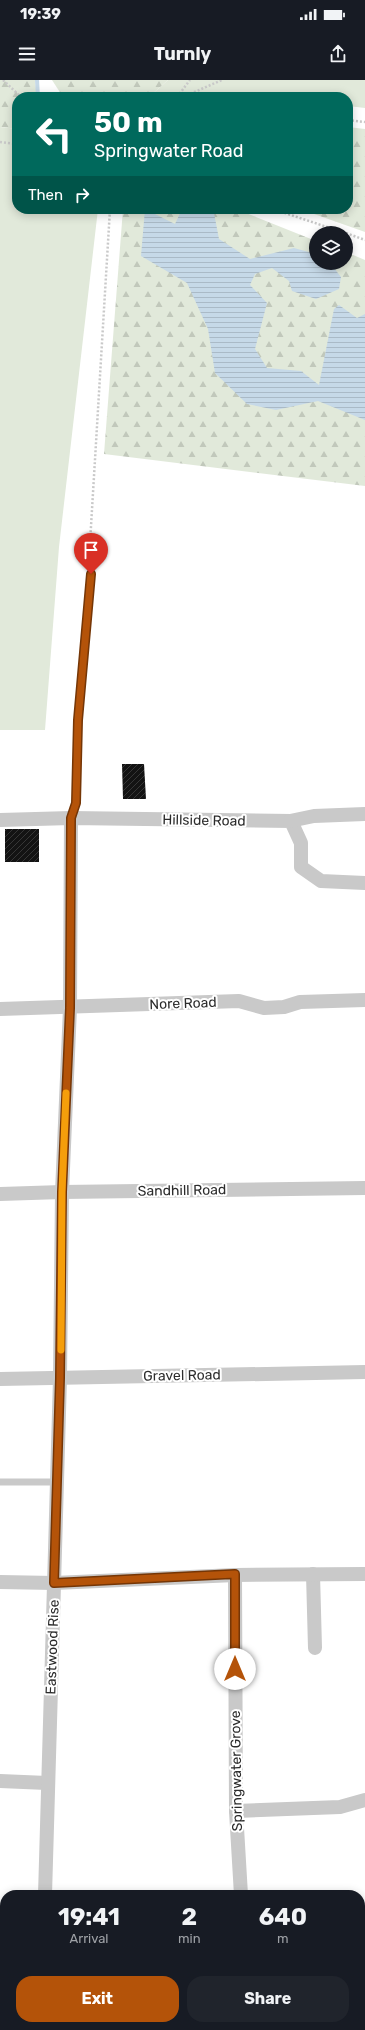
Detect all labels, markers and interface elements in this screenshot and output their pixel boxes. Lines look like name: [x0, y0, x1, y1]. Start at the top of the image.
text: 19:39: [20, 5, 61, 23]
icon: menu: [16, 43, 38, 65]
text: Turnly: [154, 43, 211, 65]
icon: share: [327, 43, 349, 65]
text: 50 m: [94, 106, 163, 139]
icon: left: [28, 108, 80, 160]
text: Springwater Road: [94, 140, 243, 162]
icon: right: [71, 184, 93, 206]
text: Then: [28, 186, 63, 204]
map controls: [309, 226, 353, 270]
button: layers: [309, 226, 353, 270]
pin: [74, 533, 108, 574]
icon: arrive: [80, 539, 102, 561]
street label: Hillside Road: [162, 811, 246, 830]
street label: Nore Road: [149, 994, 217, 1013]
street label: Sandhill Road: [138, 1181, 226, 1200]
street label: Gravel Road: [143, 1366, 221, 1385]
street label: Eastwood Rise: [42, 1599, 63, 1695]
position arrow: [214, 1648, 256, 1690]
street label: Springwater Grove: [227, 1710, 246, 1832]
text: 19:41: [58, 1903, 120, 1931]
text: 2: [182, 1903, 197, 1931]
text: 640: [259, 1903, 307, 1931]
text: Arrival: [70, 1931, 109, 1946]
text: min: [178, 1931, 201, 1946]
text: m: [277, 1931, 289, 1946]
button: Exit: [16, 1976, 179, 2022]
button: Share: [187, 1976, 349, 2022]

